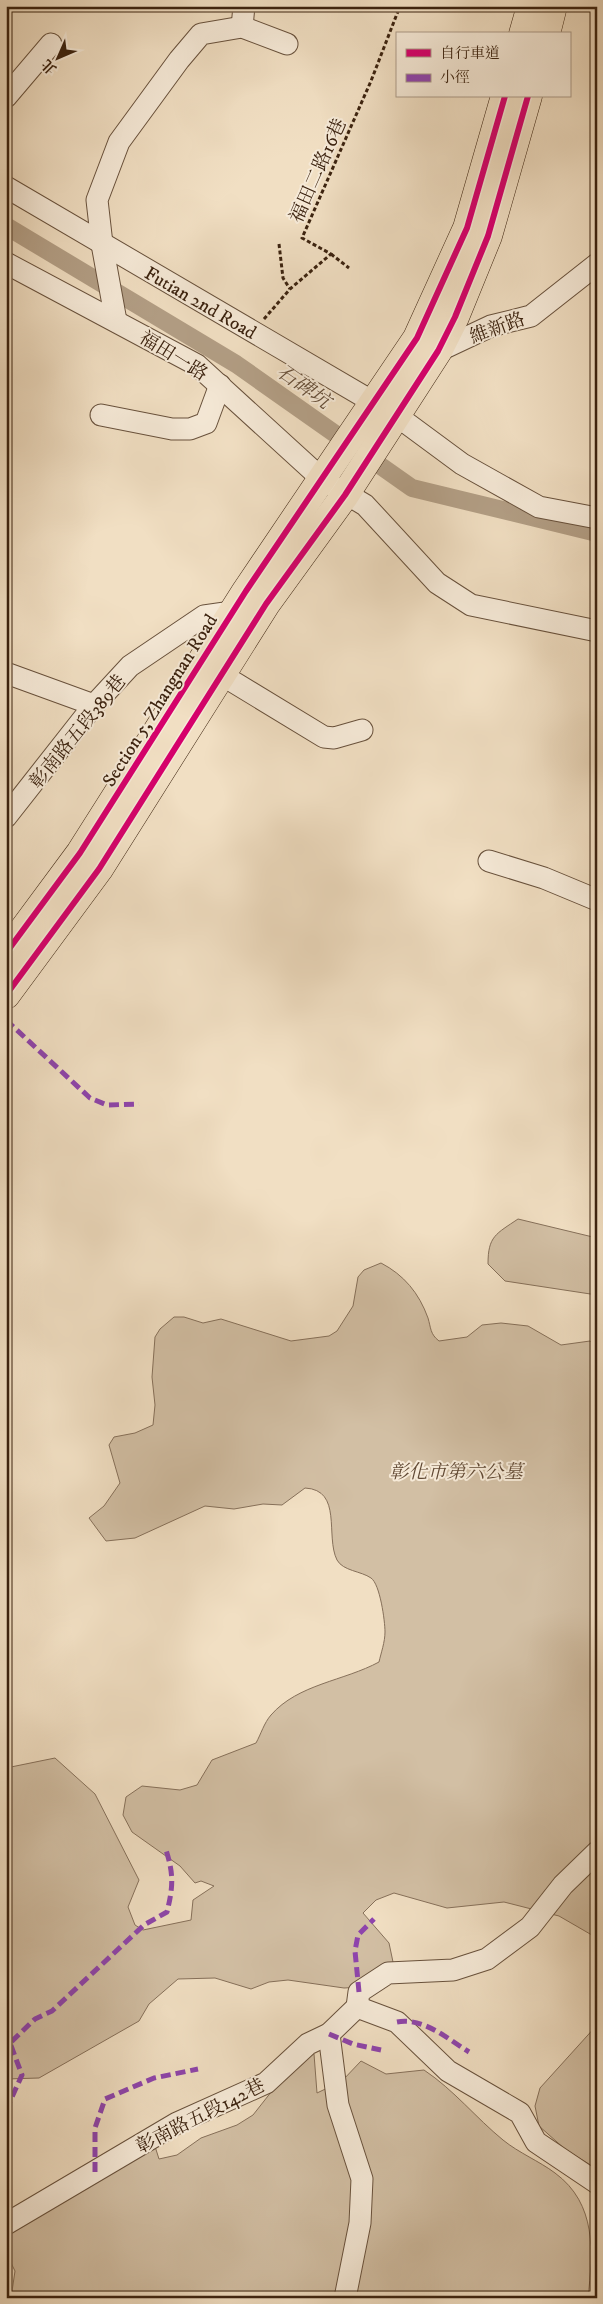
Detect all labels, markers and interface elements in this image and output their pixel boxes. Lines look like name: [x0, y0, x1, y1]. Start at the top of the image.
north arrow: [32, 32, 82, 82]
legend: [396, 32, 570, 98]
text: 自行車道: [440, 44, 500, 63]
text: 北: [38, 55, 61, 78]
text: 小徑: [440, 68, 470, 87]
street label: 福田二路16巷: [285, 115, 352, 226]
street label: Futian 2nd Road: [140, 262, 261, 345]
street label: 維新路: [467, 308, 528, 349]
street label: 福田一路: [135, 326, 212, 386]
water label: 石碑坑: [271, 360, 337, 416]
street label: Section 5, Zhangnan Road: [98, 610, 223, 791]
street label: 彰南路五段389巷: [25, 670, 131, 794]
park label: 彰化市第六公墓: [389, 1461, 525, 1484]
street label: 彰南路五段142巷: [133, 2074, 269, 2159]

